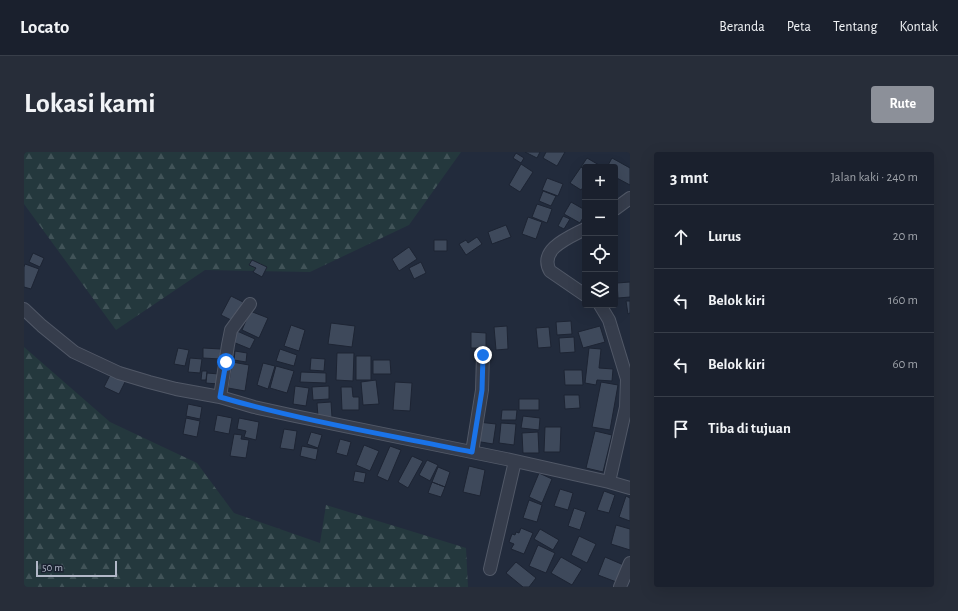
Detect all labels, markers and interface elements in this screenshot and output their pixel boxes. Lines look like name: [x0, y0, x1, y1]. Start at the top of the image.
text: Locato: [20, 18, 69, 37]
text: Beranda: [719, 20, 765, 34]
text: Peta: [787, 20, 811, 34]
text: Tentang: [833, 20, 877, 34]
text: Kontak: [899, 20, 938, 34]
button: Rute: [871, 86, 934, 123]
text: Lokasi kami: [24, 90, 156, 118]
map controls: [582, 164, 618, 308]
button: +: [582, 164, 618, 200]
text: 3 mnt: [670, 169, 708, 186]
text: Jalan kaki · 240 m: [831, 171, 918, 184]
button: −: [582, 200, 618, 236]
icon: ahead: [670, 226, 692, 248]
text: Lurus: [708, 229, 741, 244]
text: 20 m: [893, 230, 918, 243]
button: locate: [582, 236, 618, 272]
button: layers: [582, 272, 618, 308]
icon: left: [670, 290, 692, 312]
text: Belok kiri: [708, 293, 765, 308]
text: 160 m: [888, 294, 918, 307]
route end: [474, 346, 492, 364]
route start: [217, 353, 235, 371]
icon: left: [670, 354, 692, 376]
text: Belok kiri: [708, 357, 765, 372]
text: 60 m: [892, 358, 918, 371]
icon: arrive: [670, 418, 692, 440]
text: Tiba di tujuan: [708, 421, 791, 436]
scale bar: [36, 559, 117, 578]
text: 50 m: [42, 562, 63, 573]

